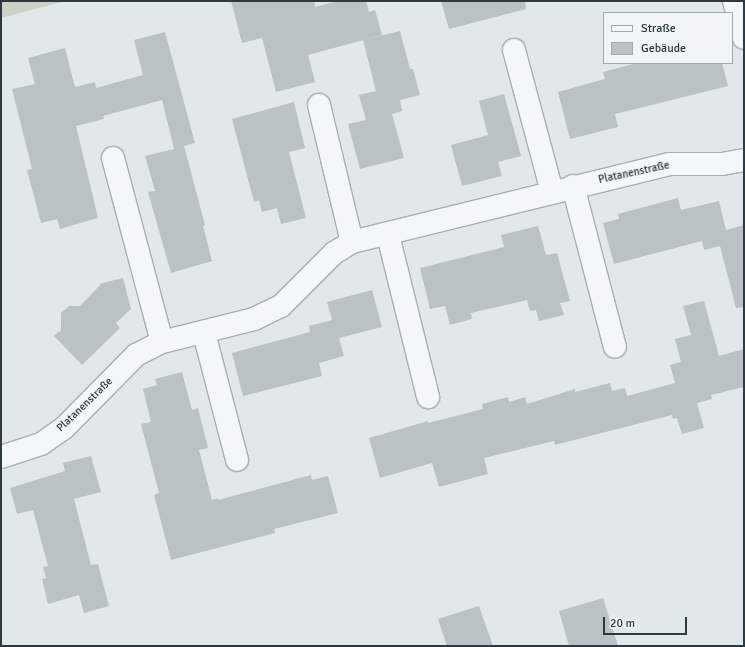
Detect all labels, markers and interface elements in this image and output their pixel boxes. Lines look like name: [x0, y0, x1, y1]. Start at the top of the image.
legend: [603, 12, 733, 64]
text: Straße: [641, 21, 676, 36]
text: Gebäude: [641, 41, 686, 56]
street label: Platanenstraße: [597, 159, 671, 187]
street label: Platanenstraße: [54, 375, 116, 435]
scale bar: [605, 609, 689, 635]
text: 20 m: [610, 616, 635, 631]

